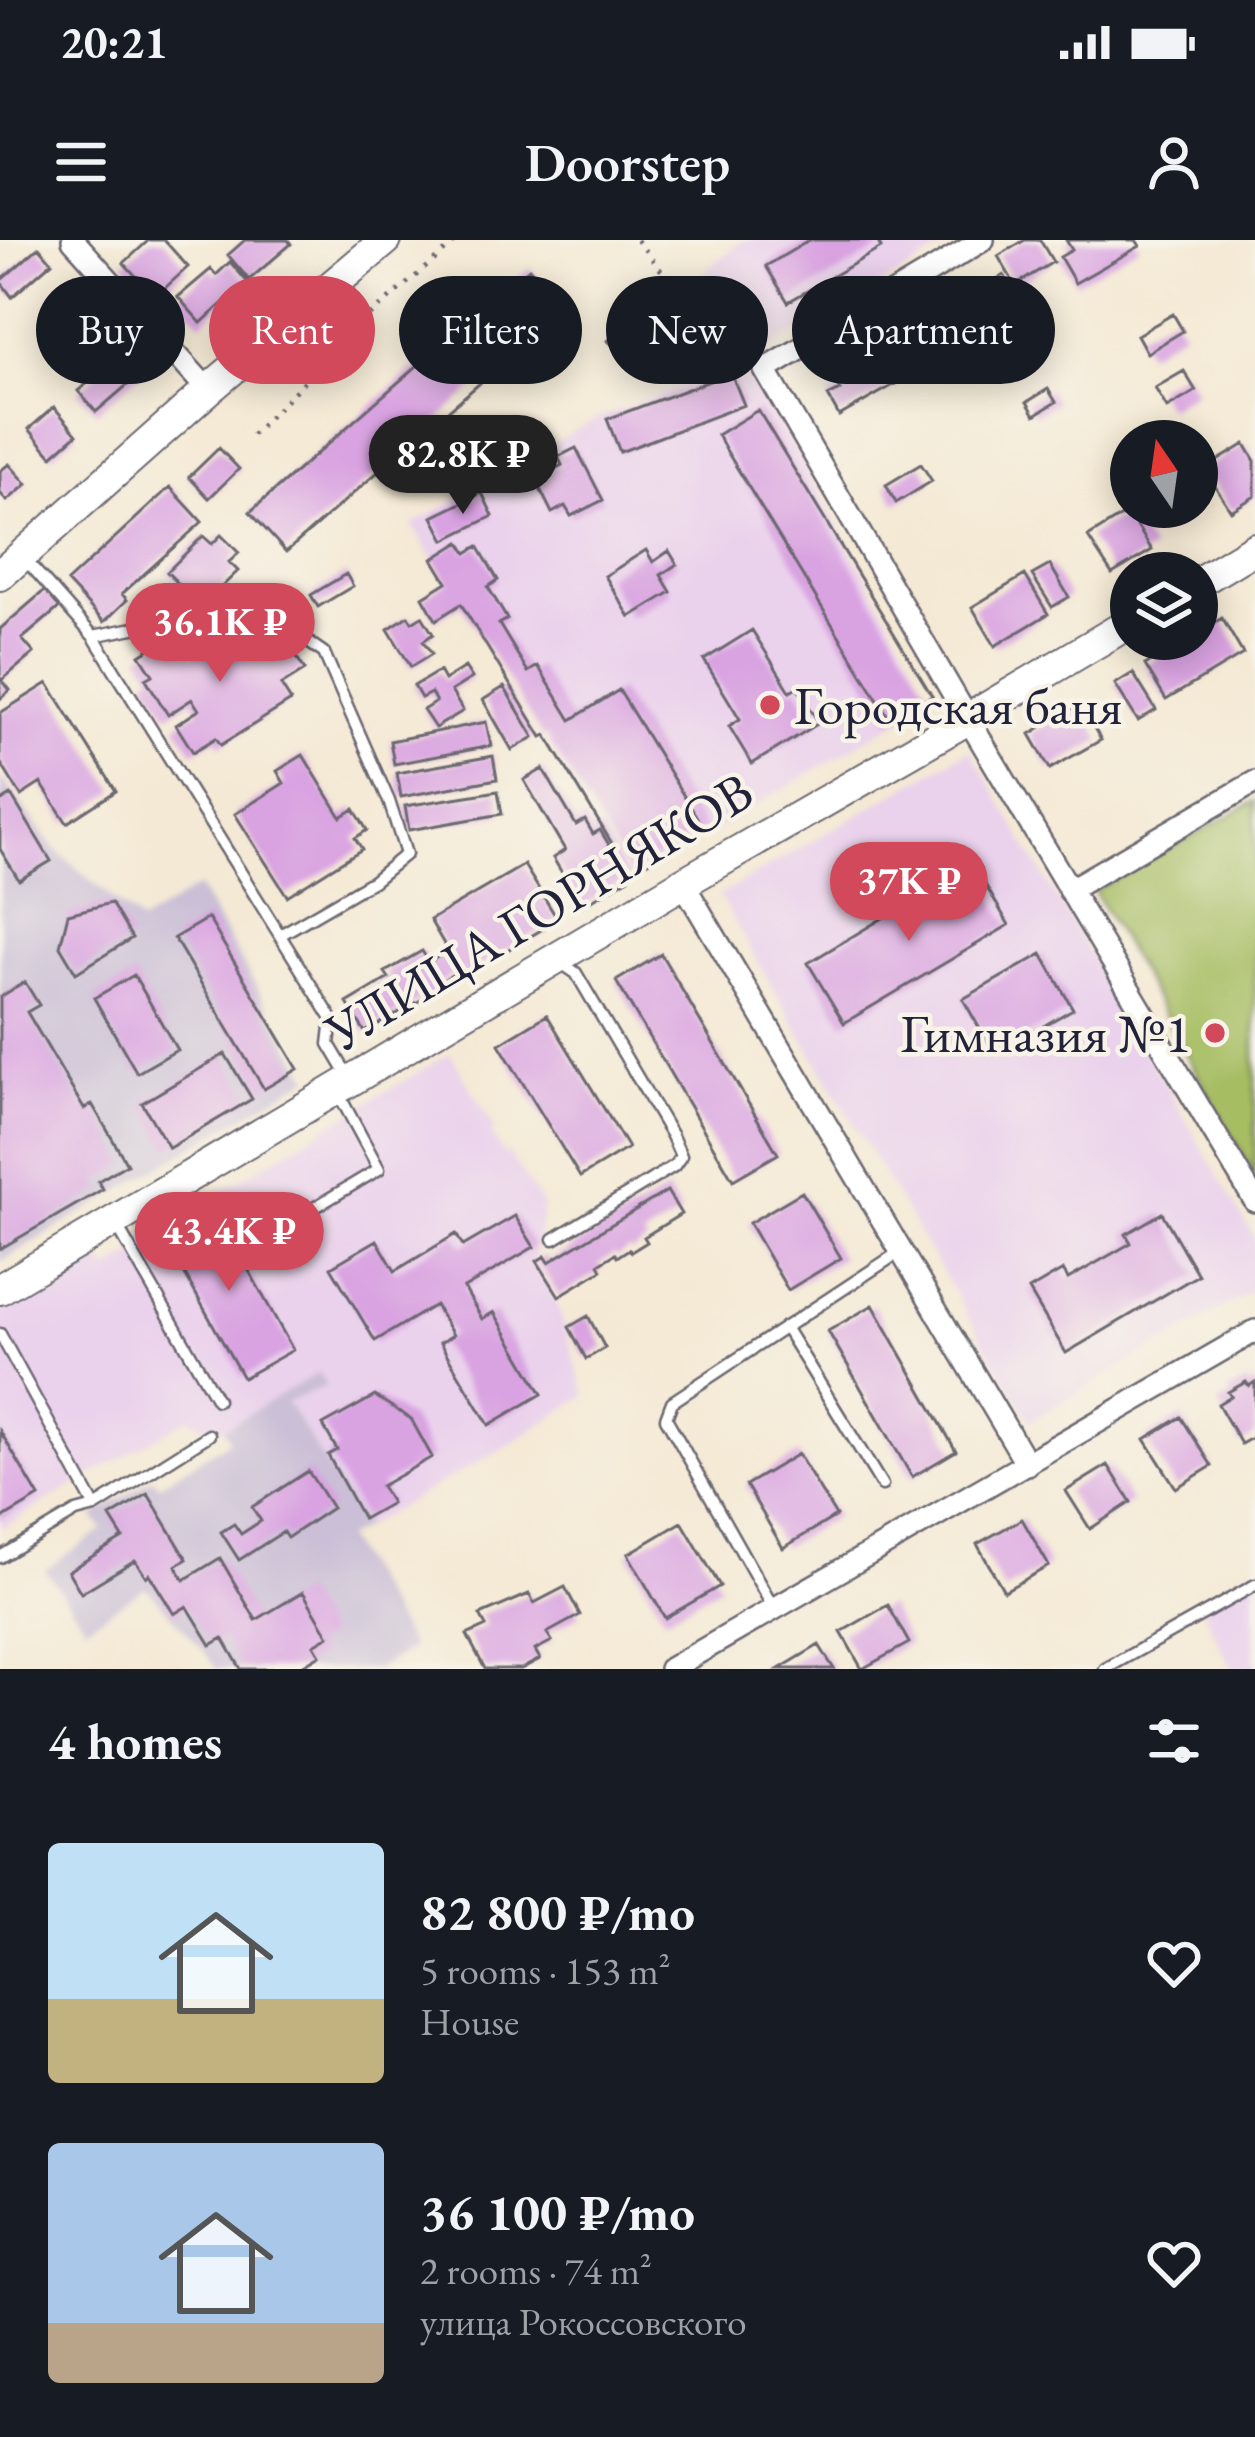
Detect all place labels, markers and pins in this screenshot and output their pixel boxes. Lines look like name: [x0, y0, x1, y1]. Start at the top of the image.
pin: 82.8K ₽: [352, 415, 574, 517]
pin: 36.1K ₽: [109, 583, 331, 685]
place label: Городская баня: [794, 670, 1123, 740]
marker: Городская баня: [757, 692, 783, 718]
pin: 37K ₽: [825, 842, 993, 944]
place label: Гимназия №1: [900, 998, 1191, 1068]
marker: Гимназия №1: [1202, 1020, 1228, 1046]
pin: 43.4K ₽: [118, 1192, 340, 1294]

